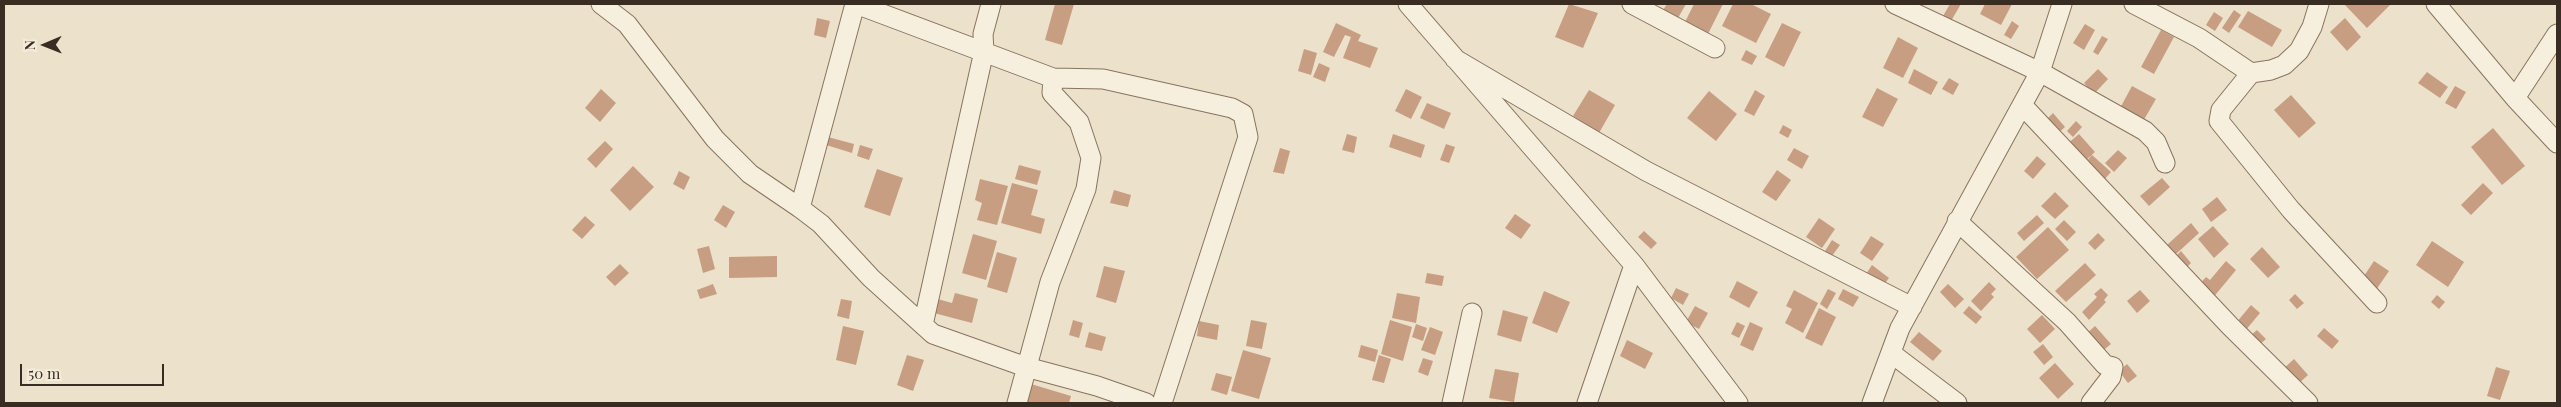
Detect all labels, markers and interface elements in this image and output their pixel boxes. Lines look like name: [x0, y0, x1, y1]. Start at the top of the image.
north arrow: [20, 20, 70, 70]
text: N: [20, 40, 39, 50]
scale bar: [22, 354, 166, 386]
text: 50 m: [28, 363, 60, 383]

